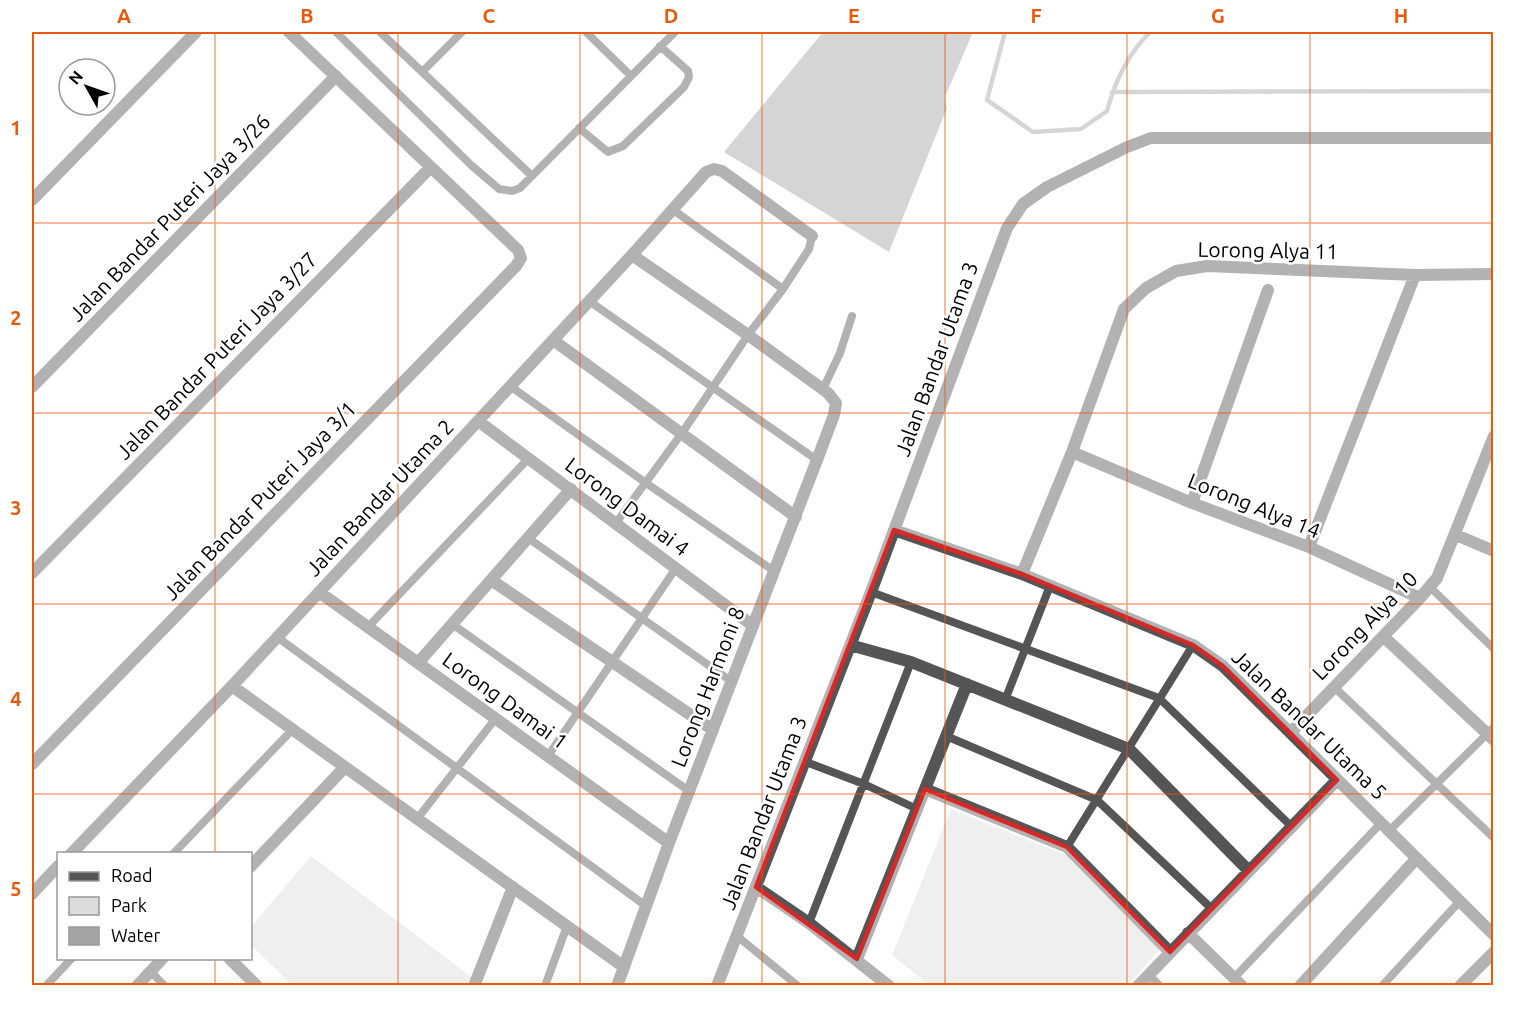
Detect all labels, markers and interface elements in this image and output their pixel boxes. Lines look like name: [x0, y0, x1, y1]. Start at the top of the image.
text: A: [117, 4, 131, 27]
text: B: [300, 4, 314, 27]
text: C: [483, 4, 496, 27]
text: D: [664, 4, 678, 27]
text: E: [848, 4, 860, 27]
text: F: [1030, 4, 1042, 27]
text: G: [1211, 4, 1225, 27]
text: H: [1394, 4, 1408, 27]
north arrow: [57, 57, 117, 117]
text: N: [65, 67, 86, 88]
street label: Jalan Bandar Puteri Jaya 3/26: [64, 109, 275, 326]
text: 1: [10, 116, 22, 139]
street label: Lorong Alya 11: [1198, 237, 1339, 263]
street label: Jalan Bandar Puteri Jaya 3/27: [111, 247, 322, 464]
street label: Jalan Bandar Utama 3: [890, 258, 982, 459]
text: 2: [10, 306, 22, 329]
street label: Jalan Bandar Puteri Jaya 3/1: [158, 396, 361, 605]
street label: Jalan Bandar Utama 2: [301, 414, 458, 581]
street label: Lorong Damai 4: [561, 452, 694, 560]
street label: Lorong Alya 14: [1185, 468, 1324, 543]
text: 3: [10, 496, 22, 519]
street label: Lorong Alya 10: [1307, 566, 1422, 684]
street label: Lorong Harmoni 8: [665, 603, 749, 770]
street label: Jalan Bandar Utama 5: [1228, 644, 1392, 804]
street label: Lorong Damai 1: [439, 647, 573, 754]
text: 4: [10, 687, 22, 710]
street label: Jalan Bandar Utama 3: [715, 713, 811, 913]
legend: [57, 852, 252, 960]
text: Road: [111, 865, 153, 885]
text: 5: [10, 877, 22, 900]
text: Park: [111, 895, 147, 915]
text: Water: [111, 925, 161, 945]

